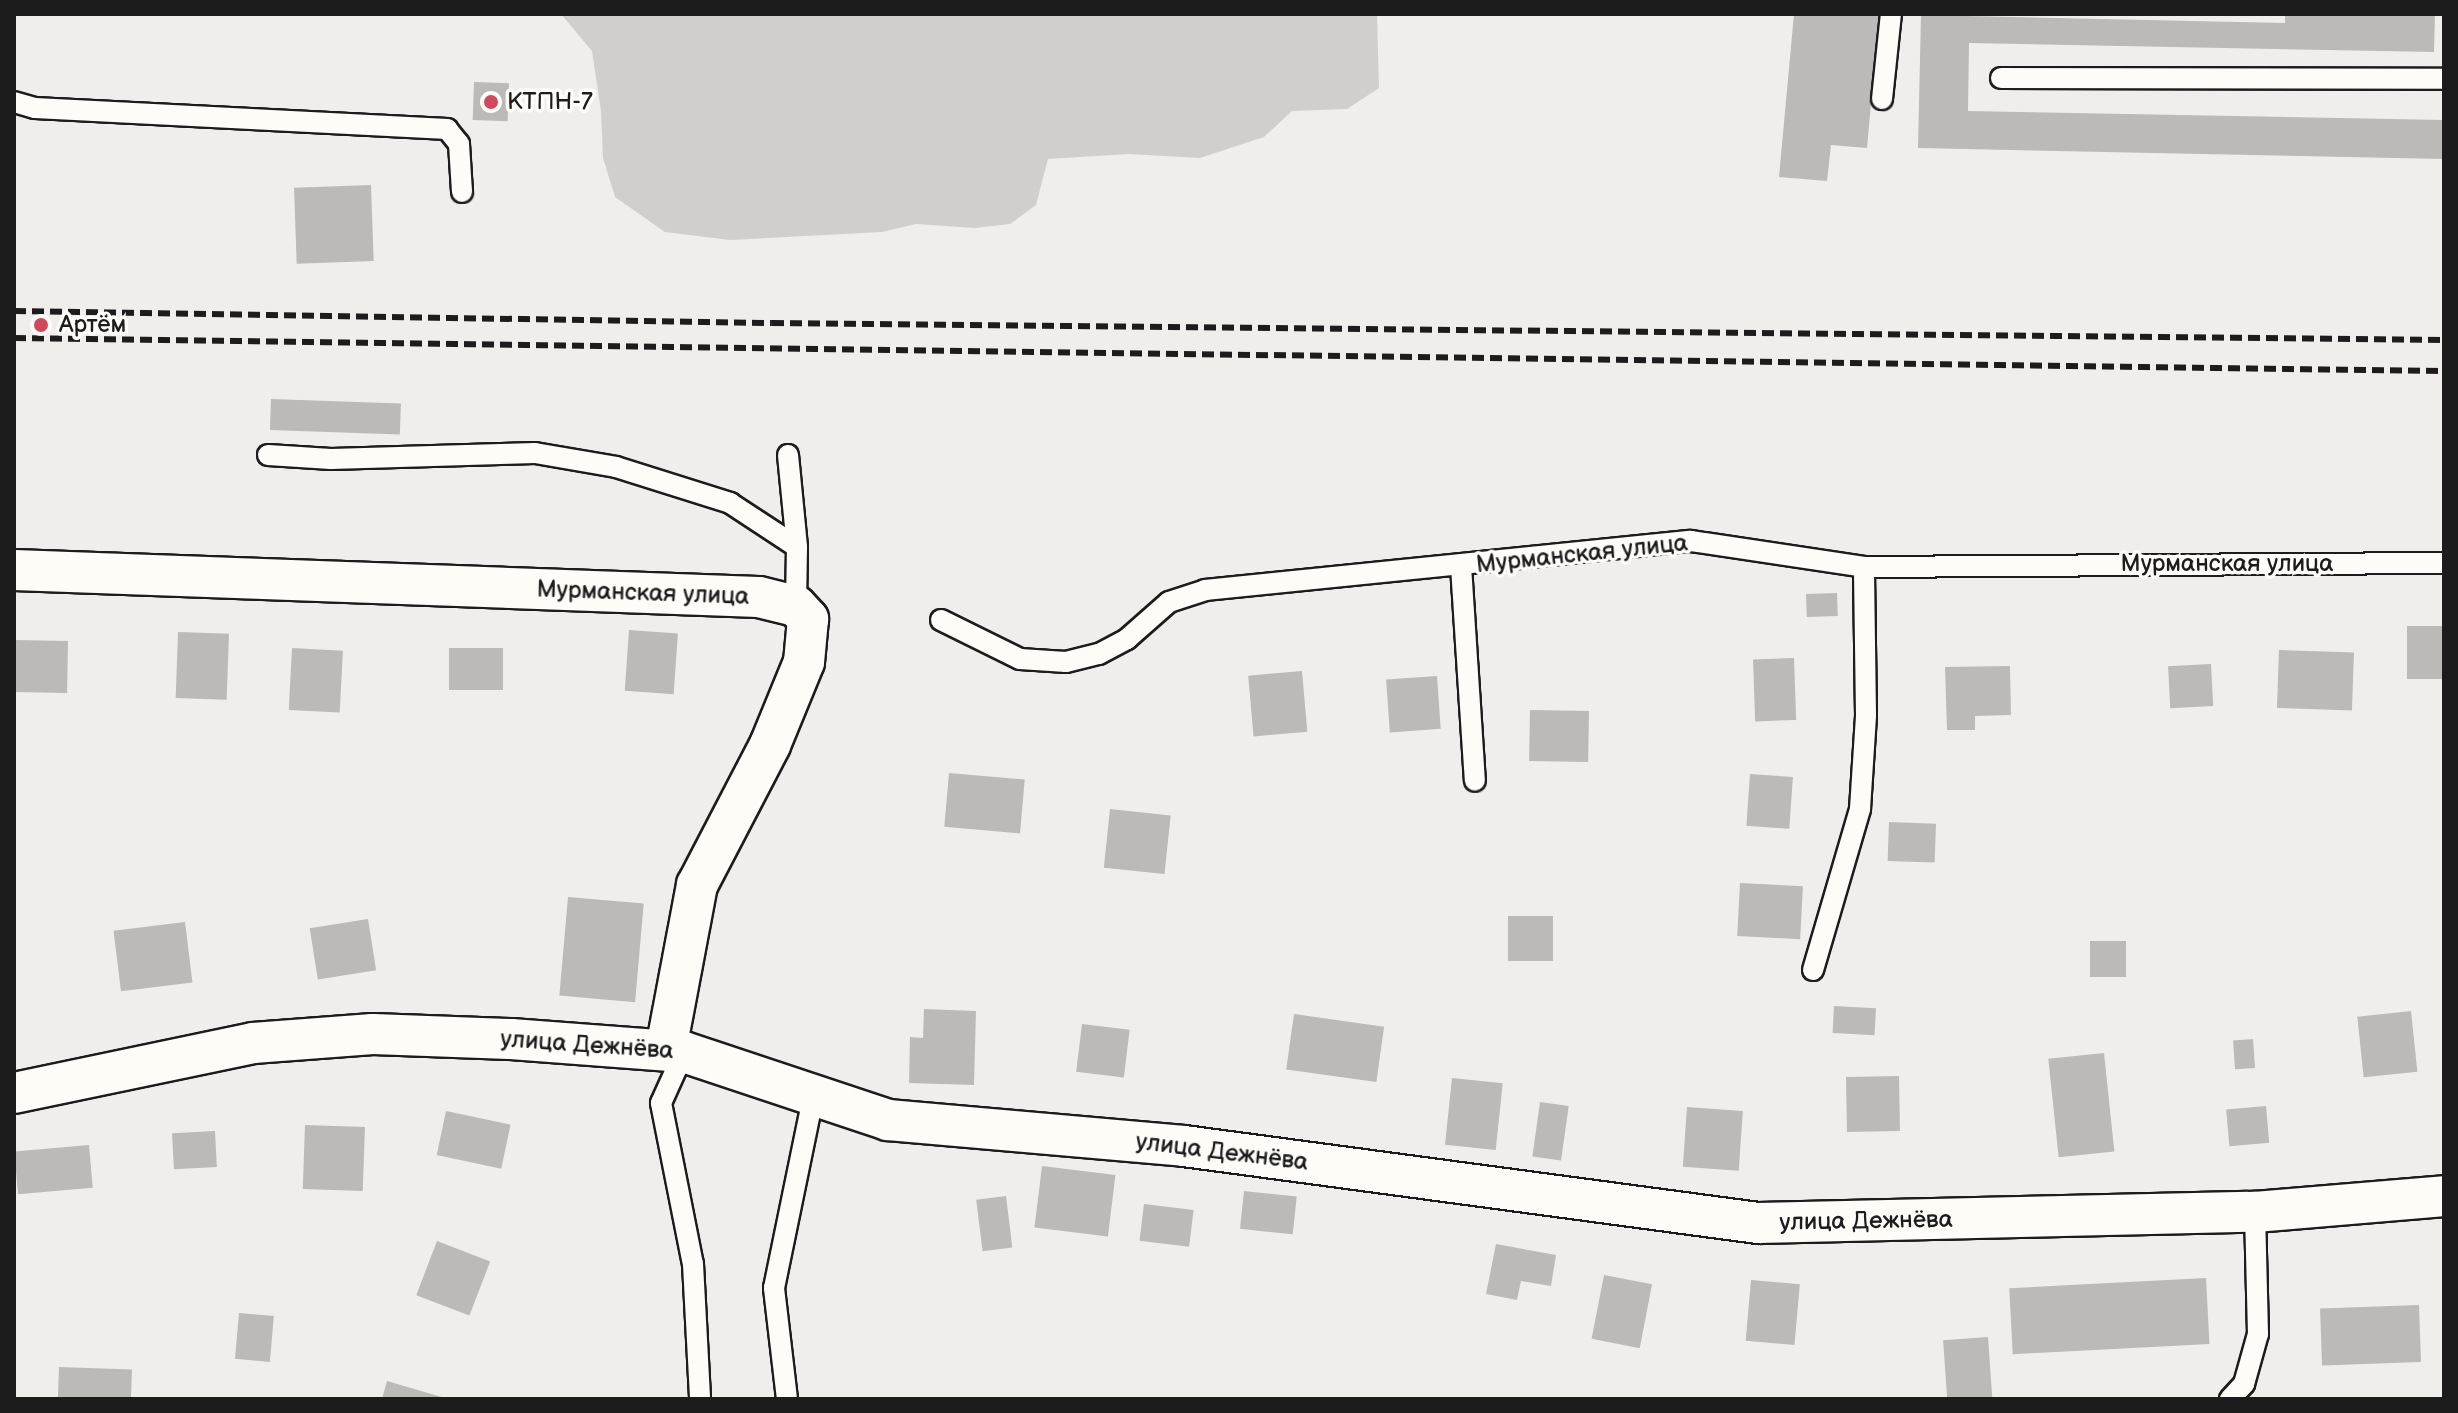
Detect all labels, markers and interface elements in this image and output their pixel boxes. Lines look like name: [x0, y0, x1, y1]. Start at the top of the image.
place label: КТПН-7: [507, 88, 593, 116]
marker: КТПН-7: [482, 93, 500, 111]
place label: Артём: [59, 311, 126, 339]
marker: Артём: [30, 314, 52, 336]
street label: Мурманская улица: [1475, 529, 1689, 579]
street label: Мурманская улица: [2121, 550, 2333, 578]
street label: Мурманская улица: [536, 575, 750, 611]
street label: улица Дежнёва: [499, 1025, 675, 1065]
street label: улица Дежнёва: [1134, 1127, 1310, 1177]
street label: улица Дежнёва: [1779, 1205, 1953, 1237]

